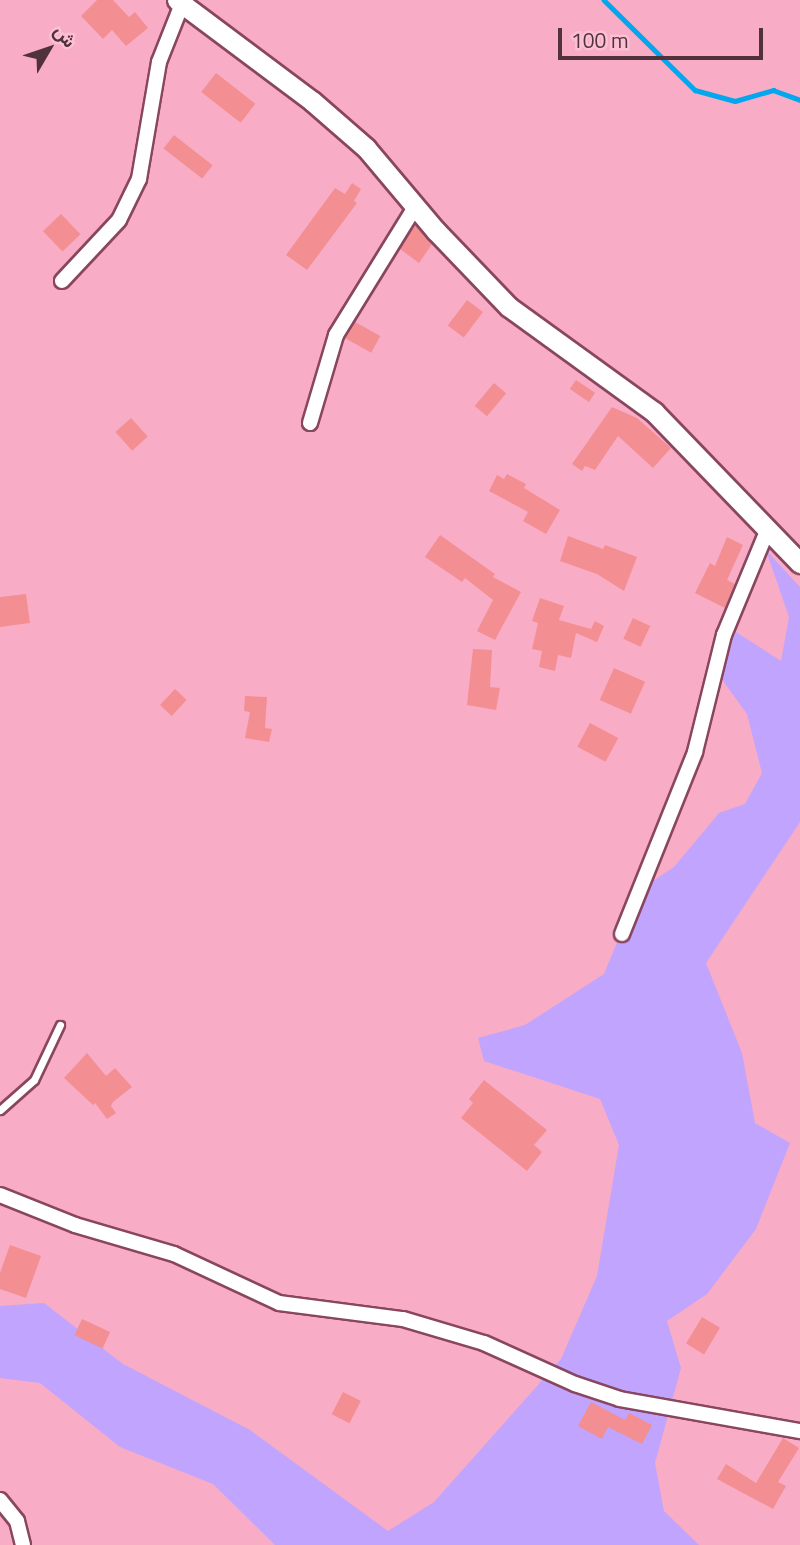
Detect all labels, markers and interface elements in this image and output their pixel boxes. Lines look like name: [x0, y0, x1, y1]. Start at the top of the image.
north arrow: [14, 14, 84, 84]
scale bar: [562, 14, 767, 58]
text: ش: [47, 17, 84, 53]
text: 100 m: [571, 24, 628, 56]

